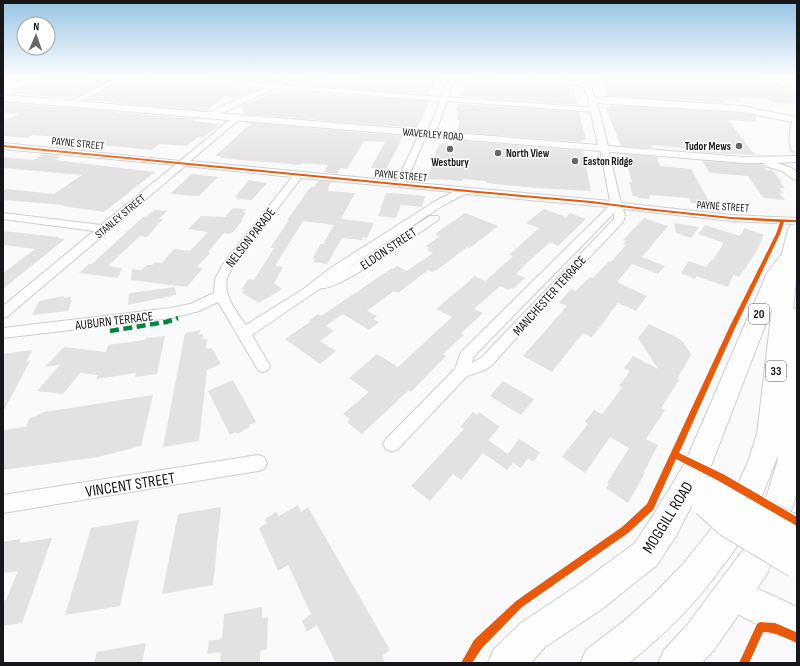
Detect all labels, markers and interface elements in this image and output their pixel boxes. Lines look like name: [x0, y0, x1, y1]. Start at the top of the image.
north arrow: [16, 16, 56, 56]
text: N: [33, 20, 40, 33]
street label: WAVERLEY ROAD: [402, 125, 464, 144]
street label: PAYNE STREET: [51, 134, 105, 153]
place label: Tudor Mews: [685, 140, 731, 153]
marker: Tudor Mews: [734, 141, 744, 151]
marker: Westbury: [445, 144, 455, 154]
place label: North View: [506, 147, 550, 160]
marker: North View: [493, 148, 503, 158]
place label: Easton Ridge: [583, 155, 633, 168]
place label: Westbury: [431, 156, 469, 169]
marker: Easton Ridge: [570, 156, 580, 166]
street label: PAYNE STREET: [374, 167, 428, 184]
street label: STANLEY STREET: [93, 191, 149, 241]
street label: PAYNE STREET: [696, 198, 750, 215]
street label: NELSON PARADE: [223, 205, 279, 271]
street label: ELDON STREET: [357, 224, 420, 273]
street label: MANCHESTER TERRACE: [510, 252, 590, 339]
road number: 20: [749, 304, 769, 324]
street label: AUBURN TERRACE: [73, 308, 154, 334]
road number: 33: [766, 361, 786, 381]
street label: VINCENT STREET: [84, 469, 177, 502]
street label: MOGGILL ROAD: [639, 478, 698, 557]

